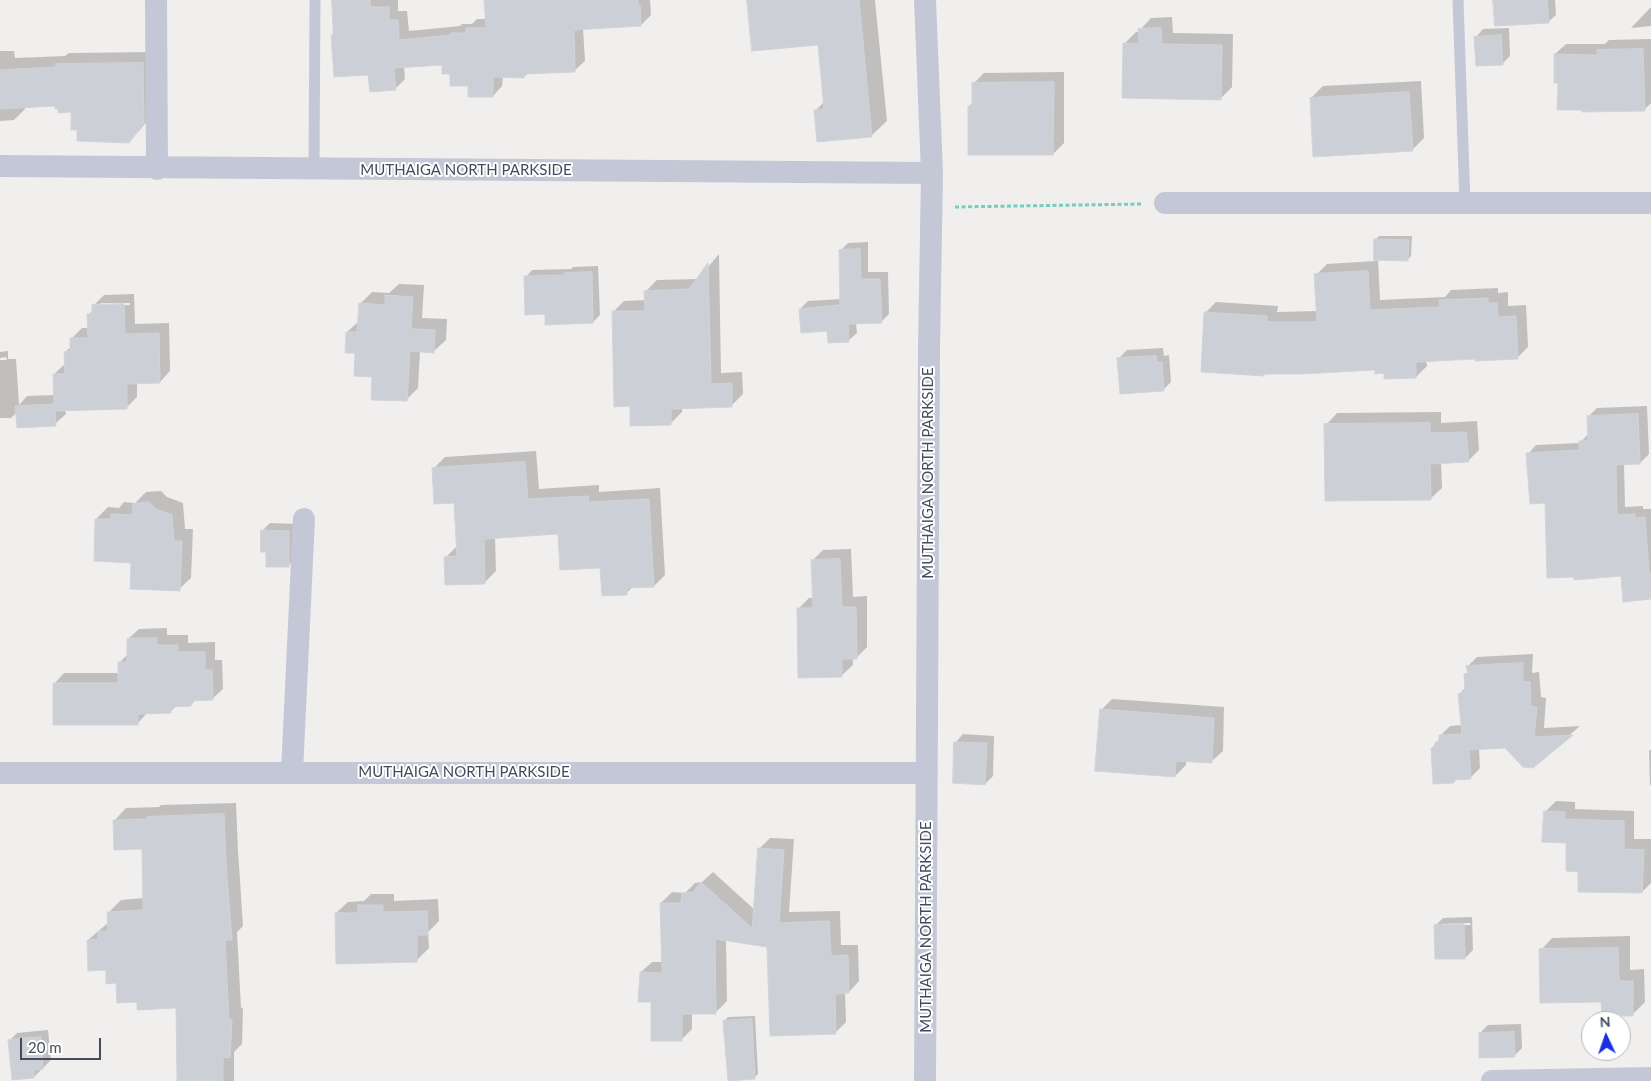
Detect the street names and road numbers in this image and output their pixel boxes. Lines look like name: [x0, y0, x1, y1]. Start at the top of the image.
street label: MUTHAIGA NORTH PARKSIDE: [360, 161, 572, 179]
street label: MUTHAIGA NORTH PARKSIDE: [919, 367, 937, 579]
street label: MUTHAIGA NORTH PARKSIDE: [358, 763, 570, 781]
street label: MUTHAIGA NORTH PARKSIDE: [917, 821, 935, 1033]

